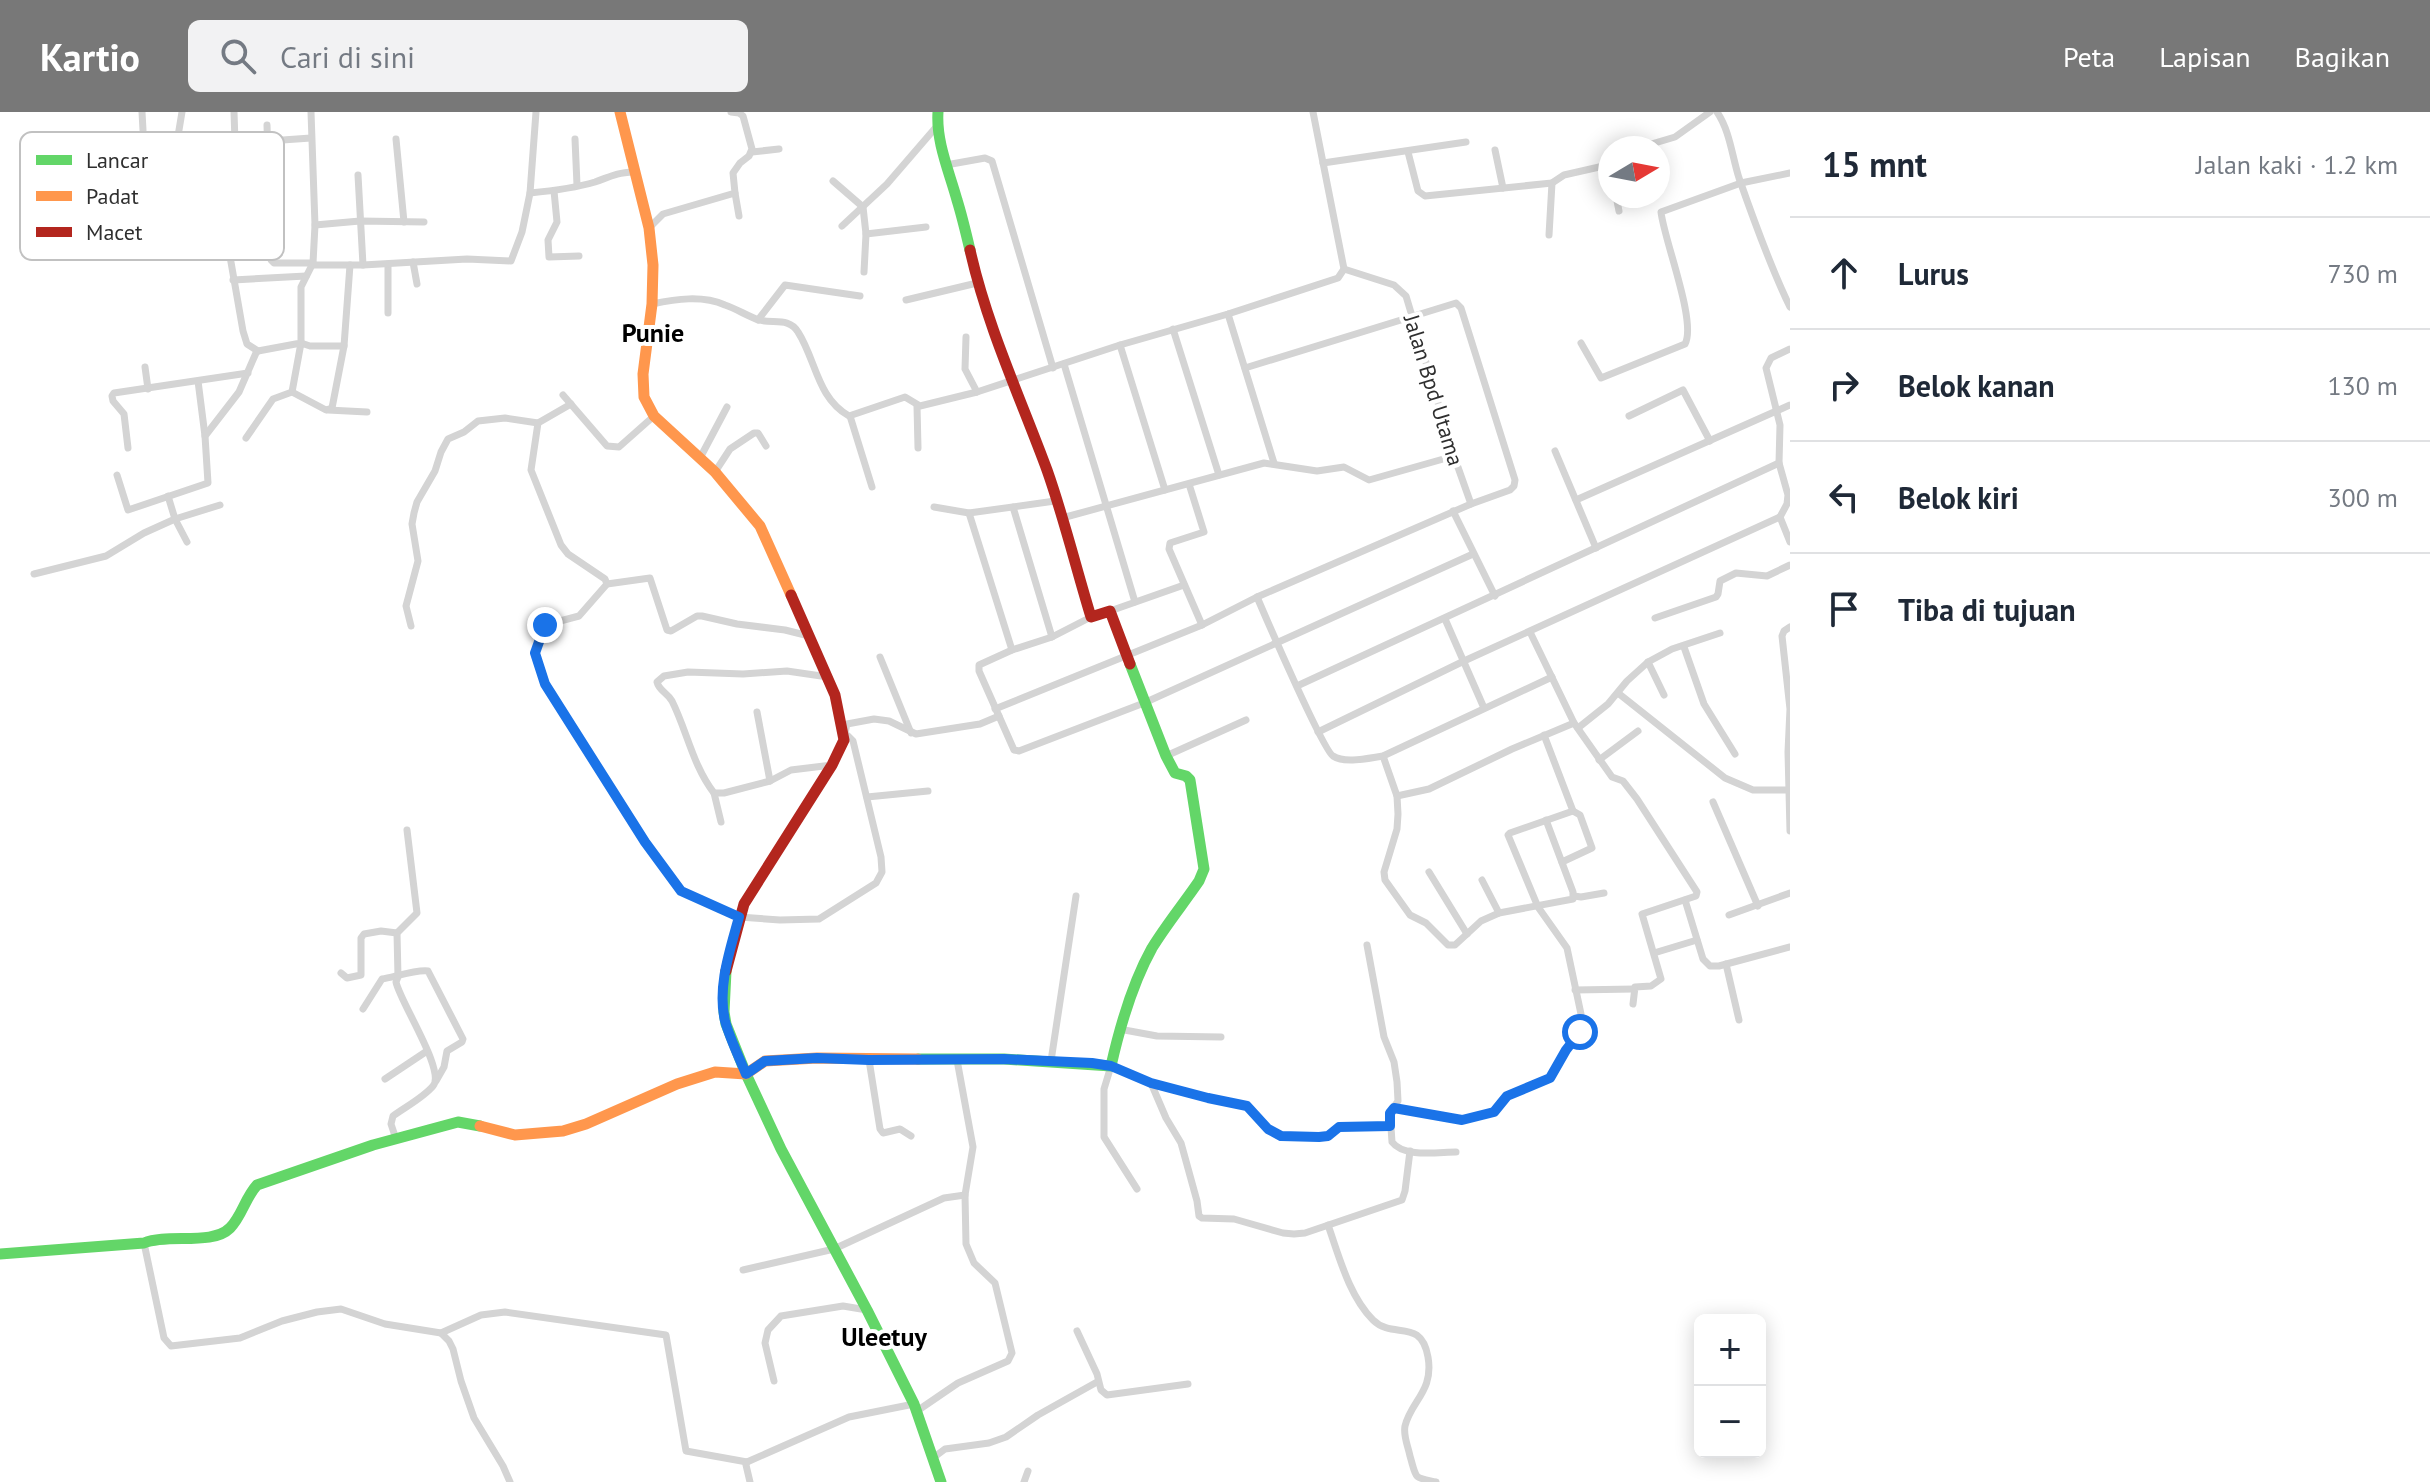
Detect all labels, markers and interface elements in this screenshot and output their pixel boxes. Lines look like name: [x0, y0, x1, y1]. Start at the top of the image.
search box: [188, 20, 748, 92]
text: Kartio: [40, 32, 140, 81]
icon: search: [216, 34, 260, 78]
text: Cari di sini: [280, 37, 415, 76]
text: Peta: [2063, 38, 2115, 75]
text: Lapisan: [2159, 38, 2251, 75]
text: Bagikan: [2295, 38, 2390, 75]
legend: [20, 132, 284, 260]
north arrow: [1598, 136, 1670, 208]
text: 15 mnt: [1822, 142, 1927, 186]
text: Lancar: [86, 146, 149, 174]
text: Jalan kaki · 1.2 km: [2196, 148, 2398, 181]
text: Padat: [86, 182, 139, 210]
text: Macet: [86, 218, 143, 246]
icon: ahead: [1822, 251, 1866, 295]
text: Lurus: [1898, 254, 1969, 293]
text: 730 m: [2327, 257, 2398, 290]
street label: Jalan Bpd Utama: [1397, 310, 1470, 469]
district label: Punie: [622, 316, 684, 349]
icon: right: [1822, 363, 1866, 407]
text: Belok kanan: [1898, 366, 2055, 405]
text: 130 m: [2327, 369, 2398, 402]
icon: left: [1822, 475, 1866, 519]
text: Belok kiri: [1898, 478, 2019, 517]
text: 300 m: [2327, 481, 2398, 514]
icon: arrive: [1822, 587, 1866, 631]
text: Tiba di tujuan: [1898, 590, 2076, 629]
route end: [527, 607, 563, 643]
route start: [1562, 1014, 1598, 1050]
map controls: [1694, 1314, 1766, 1458]
button: +: [1694, 1314, 1766, 1386]
district label: Uleetuy: [841, 1320, 927, 1353]
button: −: [1694, 1386, 1766, 1458]

